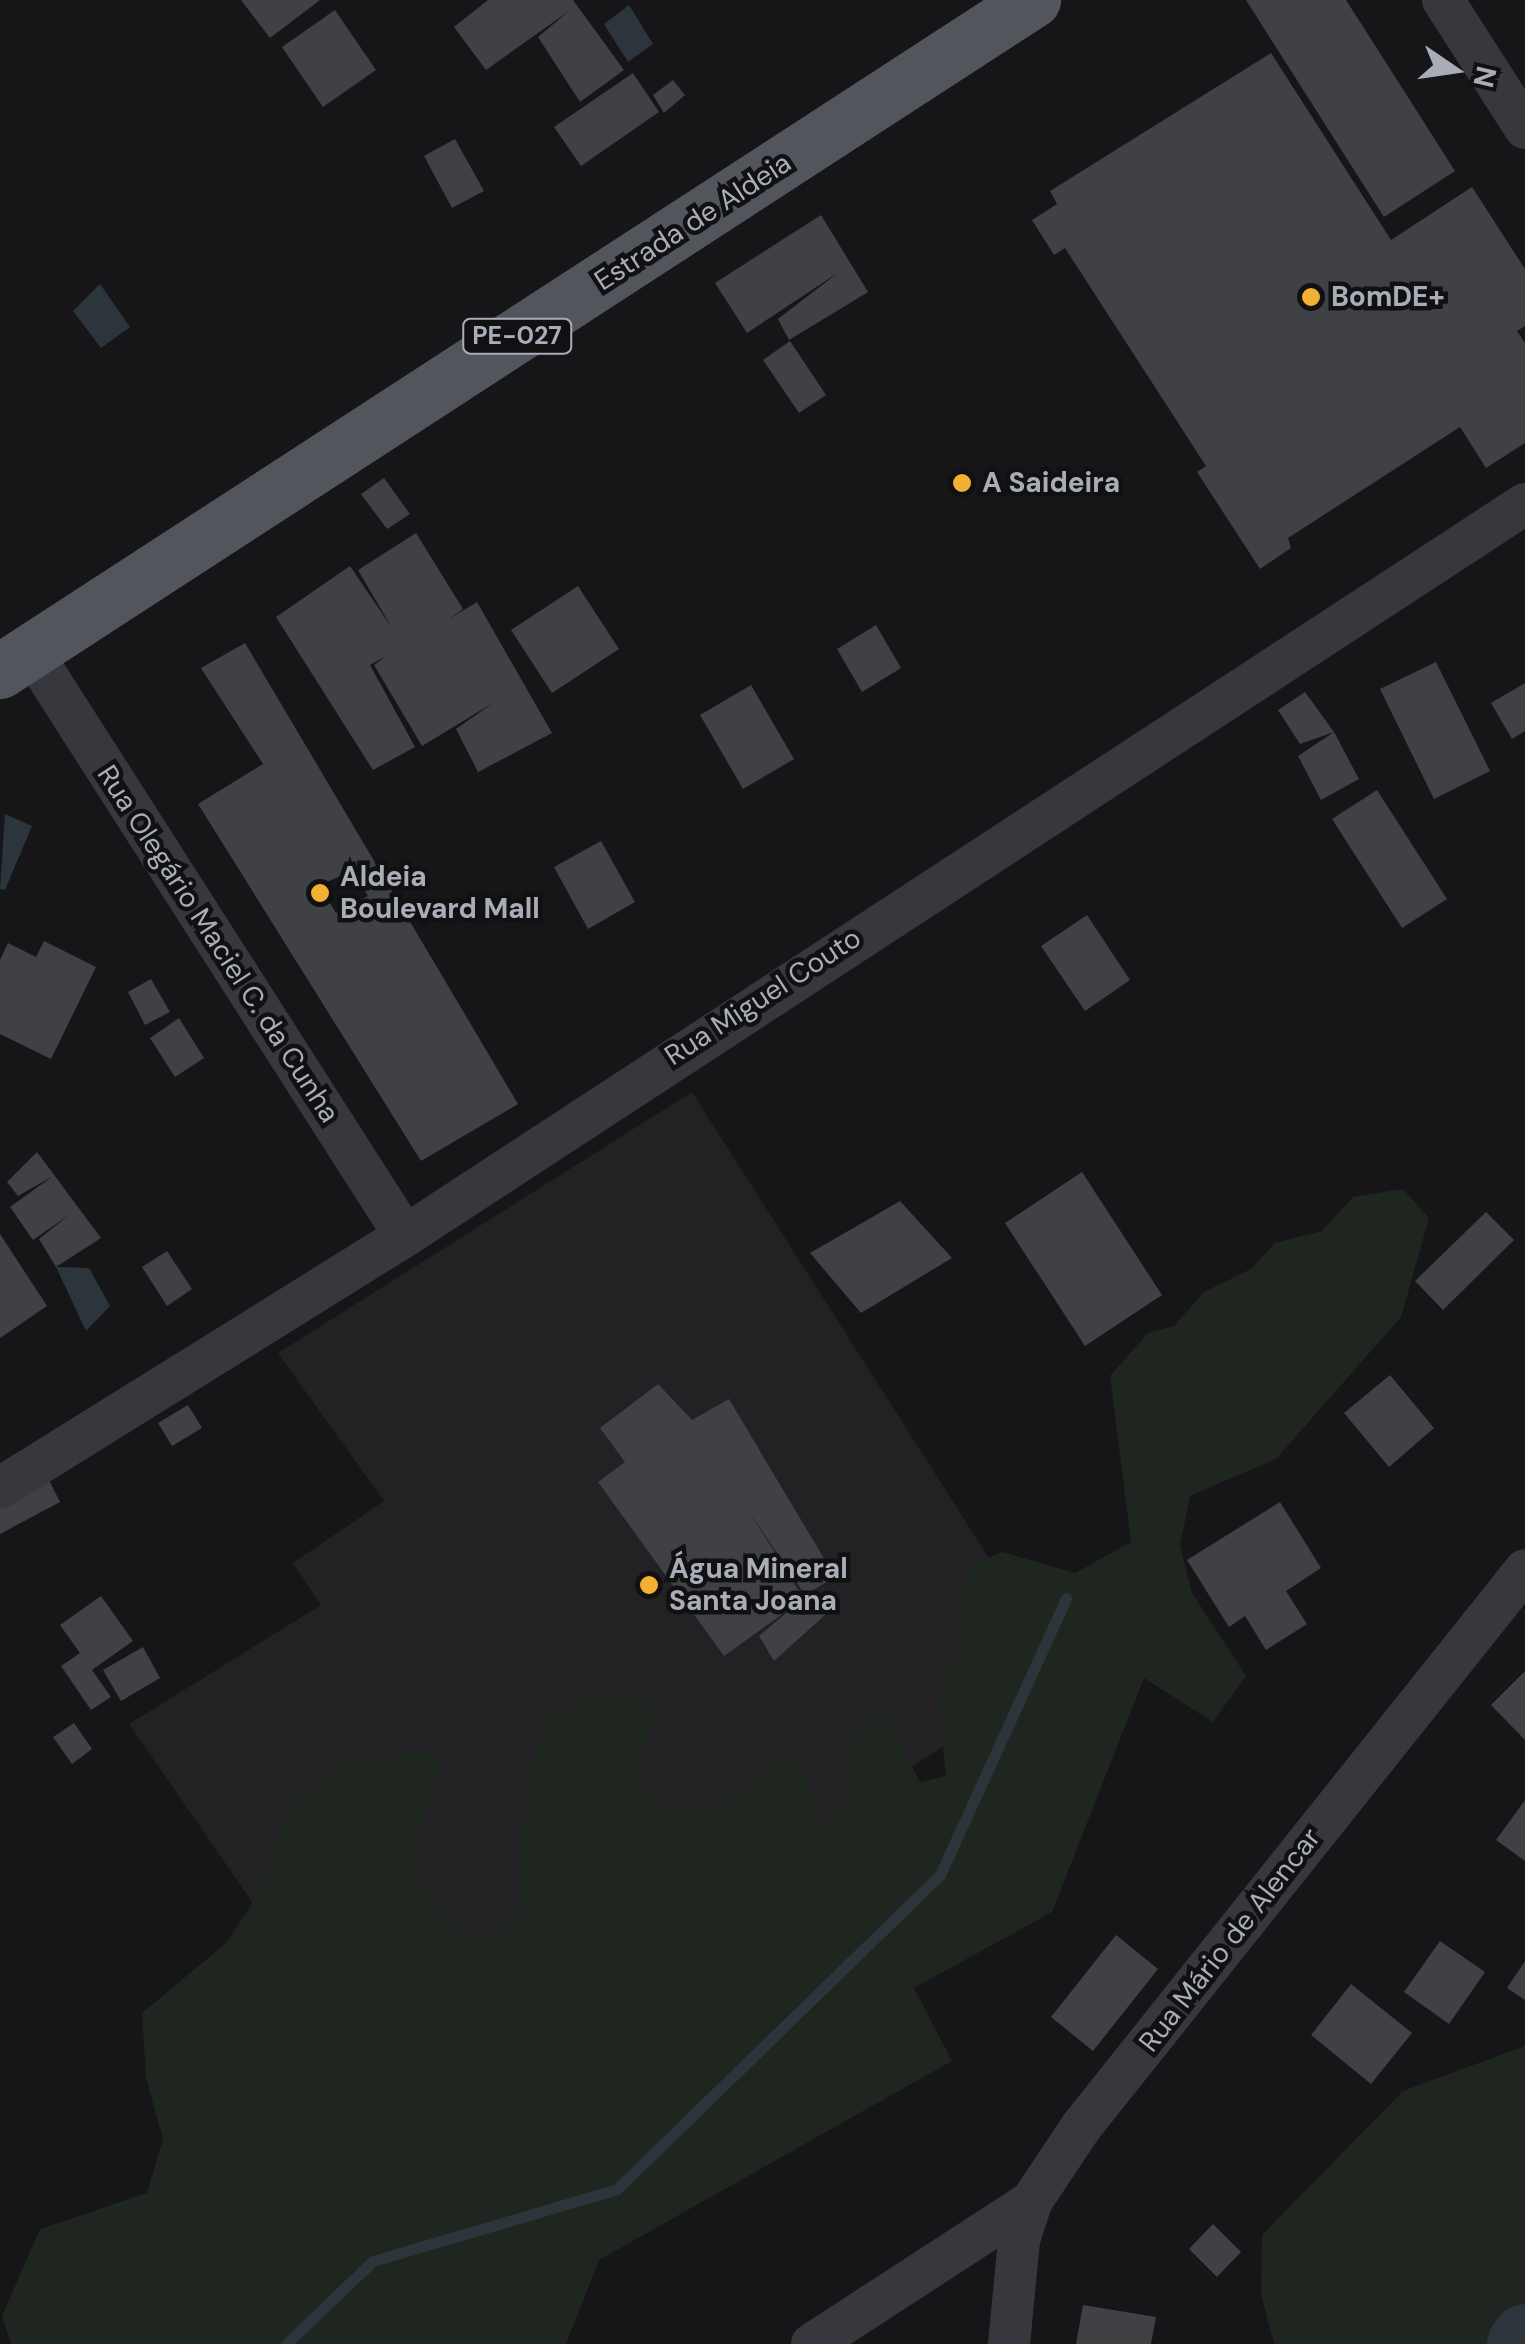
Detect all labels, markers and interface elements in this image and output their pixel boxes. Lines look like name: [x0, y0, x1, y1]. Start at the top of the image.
north arrow: [1405, 20, 1505, 120]
text: N: [1464, 63, 1505, 91]
street label: Estrada de Aldeia: [589, 146, 797, 298]
place label: BomDE+: [1331, 280, 1445, 314]
marker: BomDE+: [1300, 286, 1322, 308]
road number: PE-027: [462, 316, 572, 356]
place label: A Saideira: [982, 466, 1120, 500]
marker: A Saideira: [951, 472, 973, 494]
street label: Rua Olegário Maciel C. da Cunha: [90, 759, 346, 1129]
place label: Aldeia Boulevard Mall: [340, 860, 540, 926]
marker: Aldeia Boulevard Mall: [309, 882, 331, 904]
street label: Rua Miguel Couto: [659, 921, 867, 1073]
place label: Água Mineral Santa Joana: [669, 1552, 848, 1618]
marker: Água Mineral Santa Joana: [638, 1574, 660, 1596]
street label: Rua Mário de Alencar: [1132, 1821, 1328, 2059]

